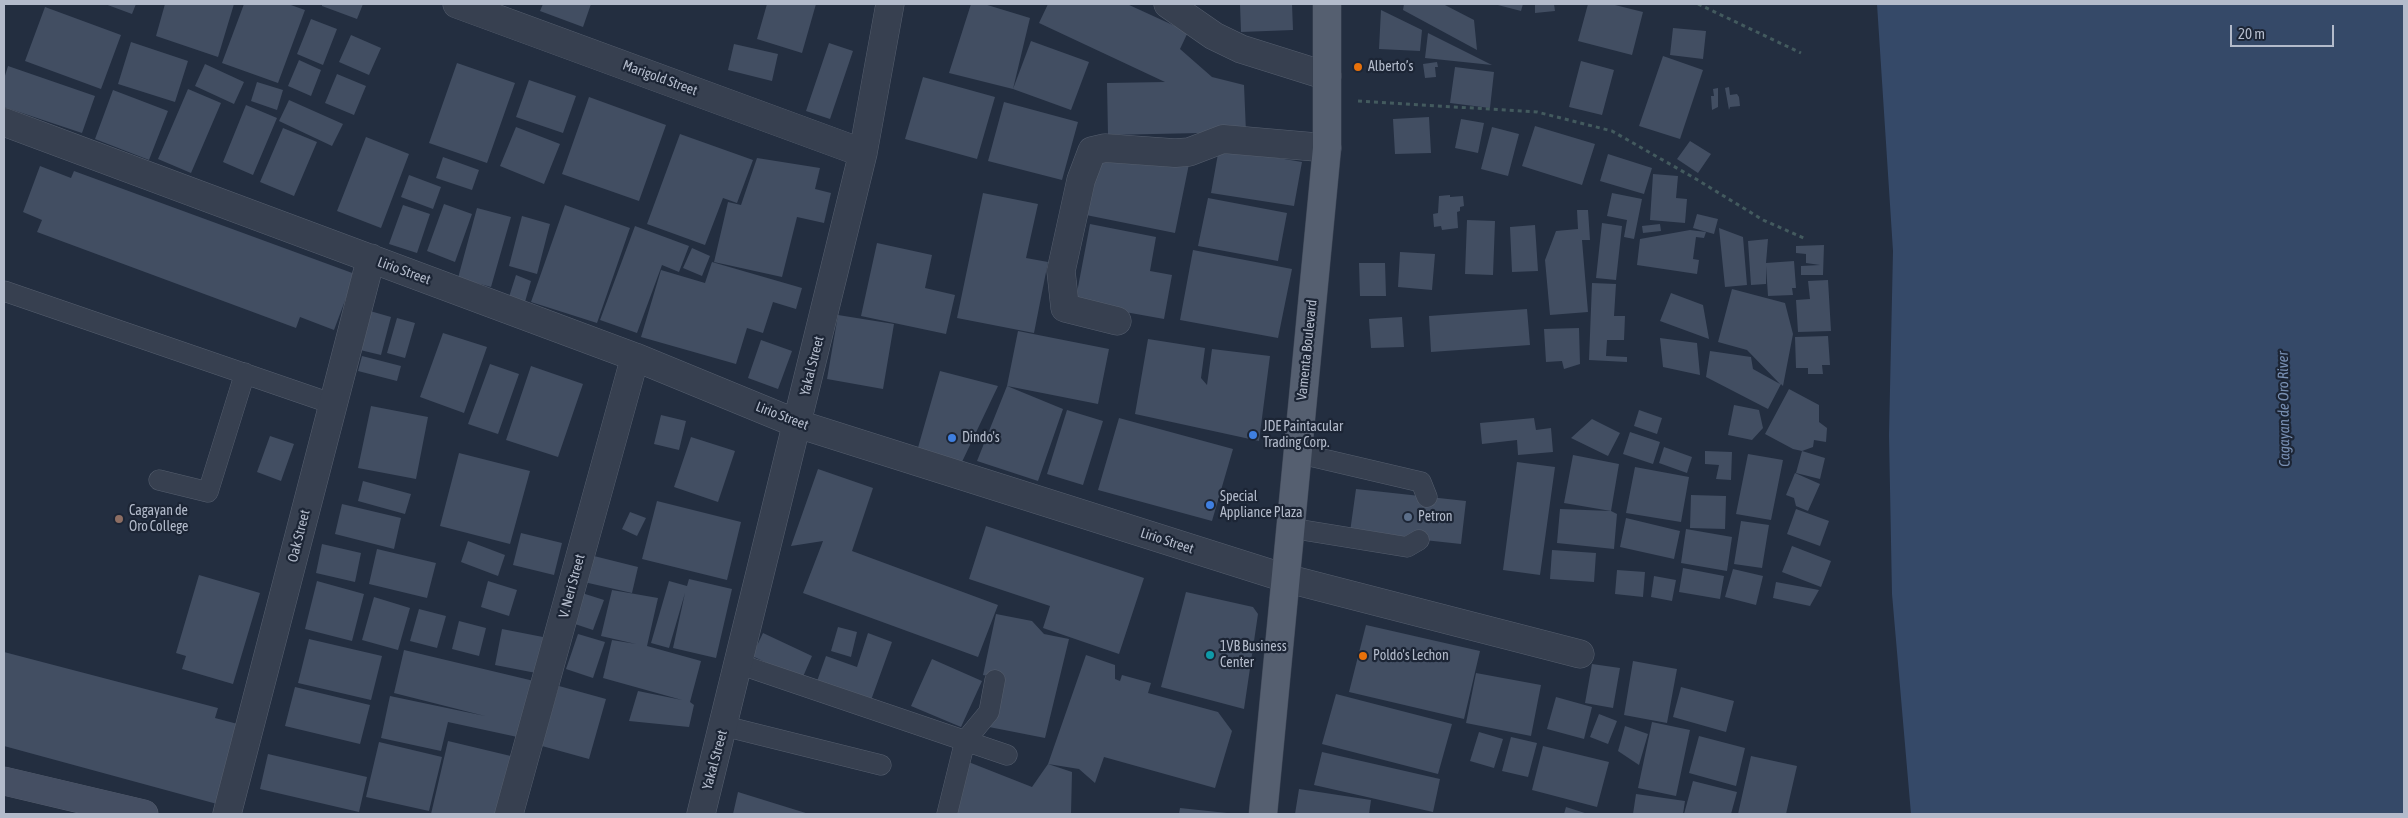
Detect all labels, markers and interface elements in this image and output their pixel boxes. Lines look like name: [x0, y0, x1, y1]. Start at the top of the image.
scale bar: [2233, 15, 2337, 47]
text: 20 m: [2238, 25, 2265, 42]
street label: Marigold Street: [620, 57, 700, 99]
place label: Alberto’s: [1368, 59, 1413, 75]
marker: Alberto’s: [1352, 61, 1364, 73]
street label: Lirio Street: [375, 254, 433, 288]
street label: Vamenta Boulevard: [1293, 299, 1321, 401]
street label: Yakal Street: [796, 334, 828, 398]
water label: Cagayan de Oro River: [2274, 351, 2294, 467]
street label: Lirio Street: [753, 398, 811, 434]
place label: JDE Paintacular Trading Corp.: [1263, 419, 1343, 452]
marker: JDE Paintacular Trading Corp.: [1247, 429, 1259, 441]
place label: Dindo's: [962, 430, 1000, 446]
marker: Dindo's: [946, 432, 958, 444]
place label: Special Appliance Plaza: [1220, 489, 1302, 522]
marker: Special Appliance Plaza: [1204, 499, 1216, 511]
place label: Cagayan de Oro College: [129, 503, 188, 536]
street label: Oak Street: [284, 508, 314, 564]
place label: Petron: [1418, 509, 1453, 525]
marker: Petron: [1402, 511, 1414, 523]
marker: Cagayan de Oro College: [113, 513, 125, 525]
street label: Lirio Street: [1138, 524, 1196, 558]
street label: V. Neri Street: [555, 552, 589, 620]
place label: 1VB Business Center: [1220, 639, 1287, 672]
place label: Poldo's Lechon: [1373, 648, 1449, 664]
marker: 1VB Business Center: [1204, 649, 1216, 661]
marker: Poldo's Lechon: [1357, 650, 1369, 662]
street label: Yakal Street: [699, 728, 731, 792]

